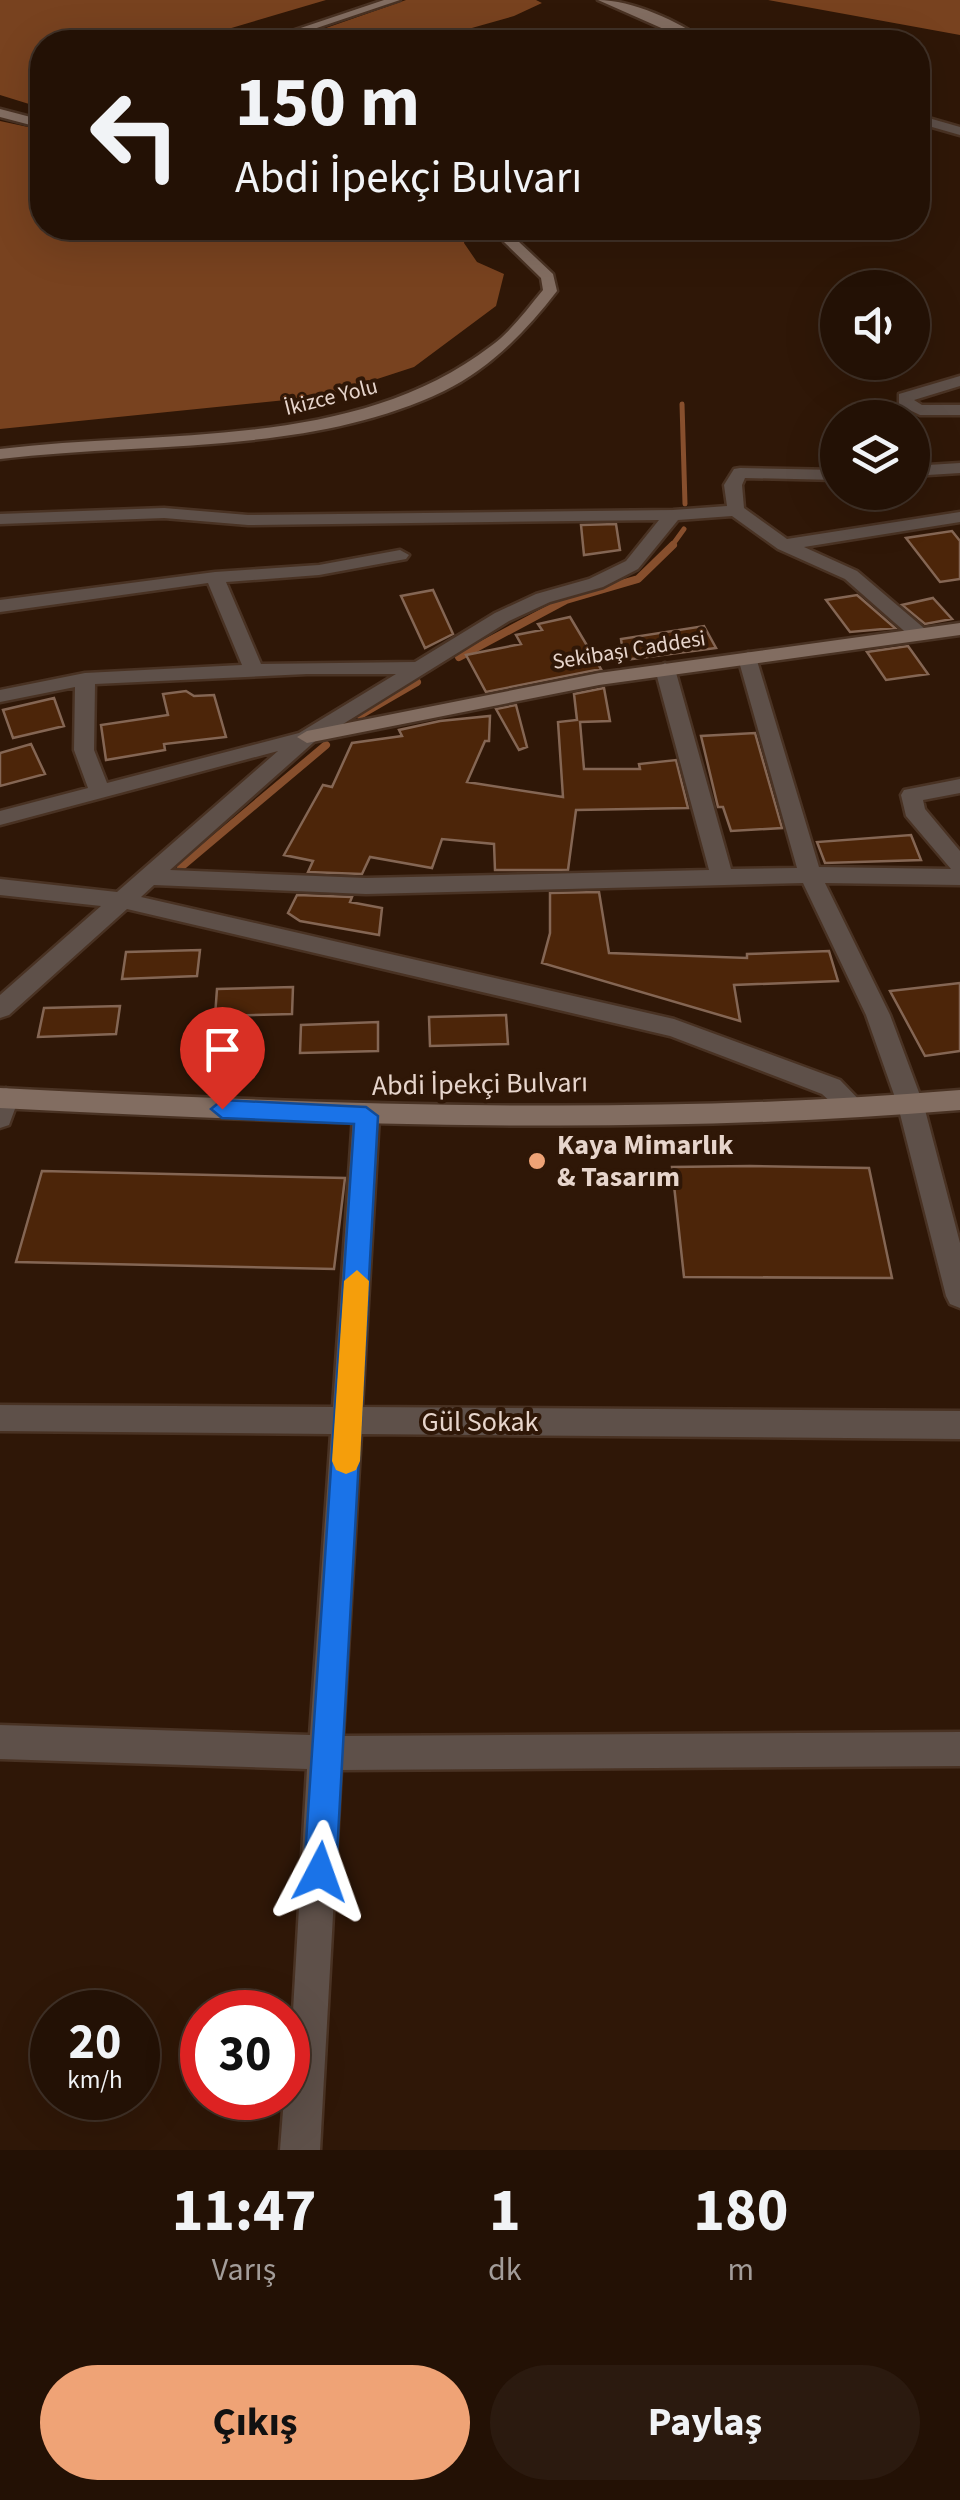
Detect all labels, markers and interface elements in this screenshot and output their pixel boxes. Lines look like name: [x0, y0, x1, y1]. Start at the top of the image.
text: 150 m: [235, 53, 420, 153]
icon: left: [70, 70, 200, 200]
text: Abdi İpekçi Bulvarı: [235, 146, 583, 210]
map controls: [820, 270, 930, 510]
button: sound: [820, 270, 930, 380]
street label: İkizce Yolu: [281, 370, 381, 424]
button: layers: [820, 400, 930, 510]
street label: Sekibaşı Caddesi: [550, 622, 708, 678]
pin: [180, 1007, 265, 1110]
icon: arrive: [195, 1022, 250, 1077]
street label: Abdi İpekçi Bulvarı: [372, 1062, 588, 1106]
place label: Kaya Mimarlık & Tasarım: [557, 1125, 734, 1197]
marker: Kaya Mimarlık & Tasarım: [526, 1150, 548, 1172]
street label: Gül Sokak: [422, 1402, 539, 1442]
position arrow: [268, 1820, 372, 1924]
speed limit sign: 30: [180, 1990, 310, 2120]
text: 20: [69, 2007, 121, 2078]
text: km/h: [67, 2062, 123, 2098]
text: 11:47: [172, 2169, 316, 2254]
text: 1: [489, 2169, 521, 2254]
text: 180: [693, 2169, 788, 2254]
text: Varış: [212, 2247, 276, 2293]
text: dk: [488, 2247, 522, 2293]
text: m: [728, 2247, 754, 2293]
button: Çıkış: [40, 2365, 470, 2480]
button: Paylaş: [490, 2365, 920, 2480]

